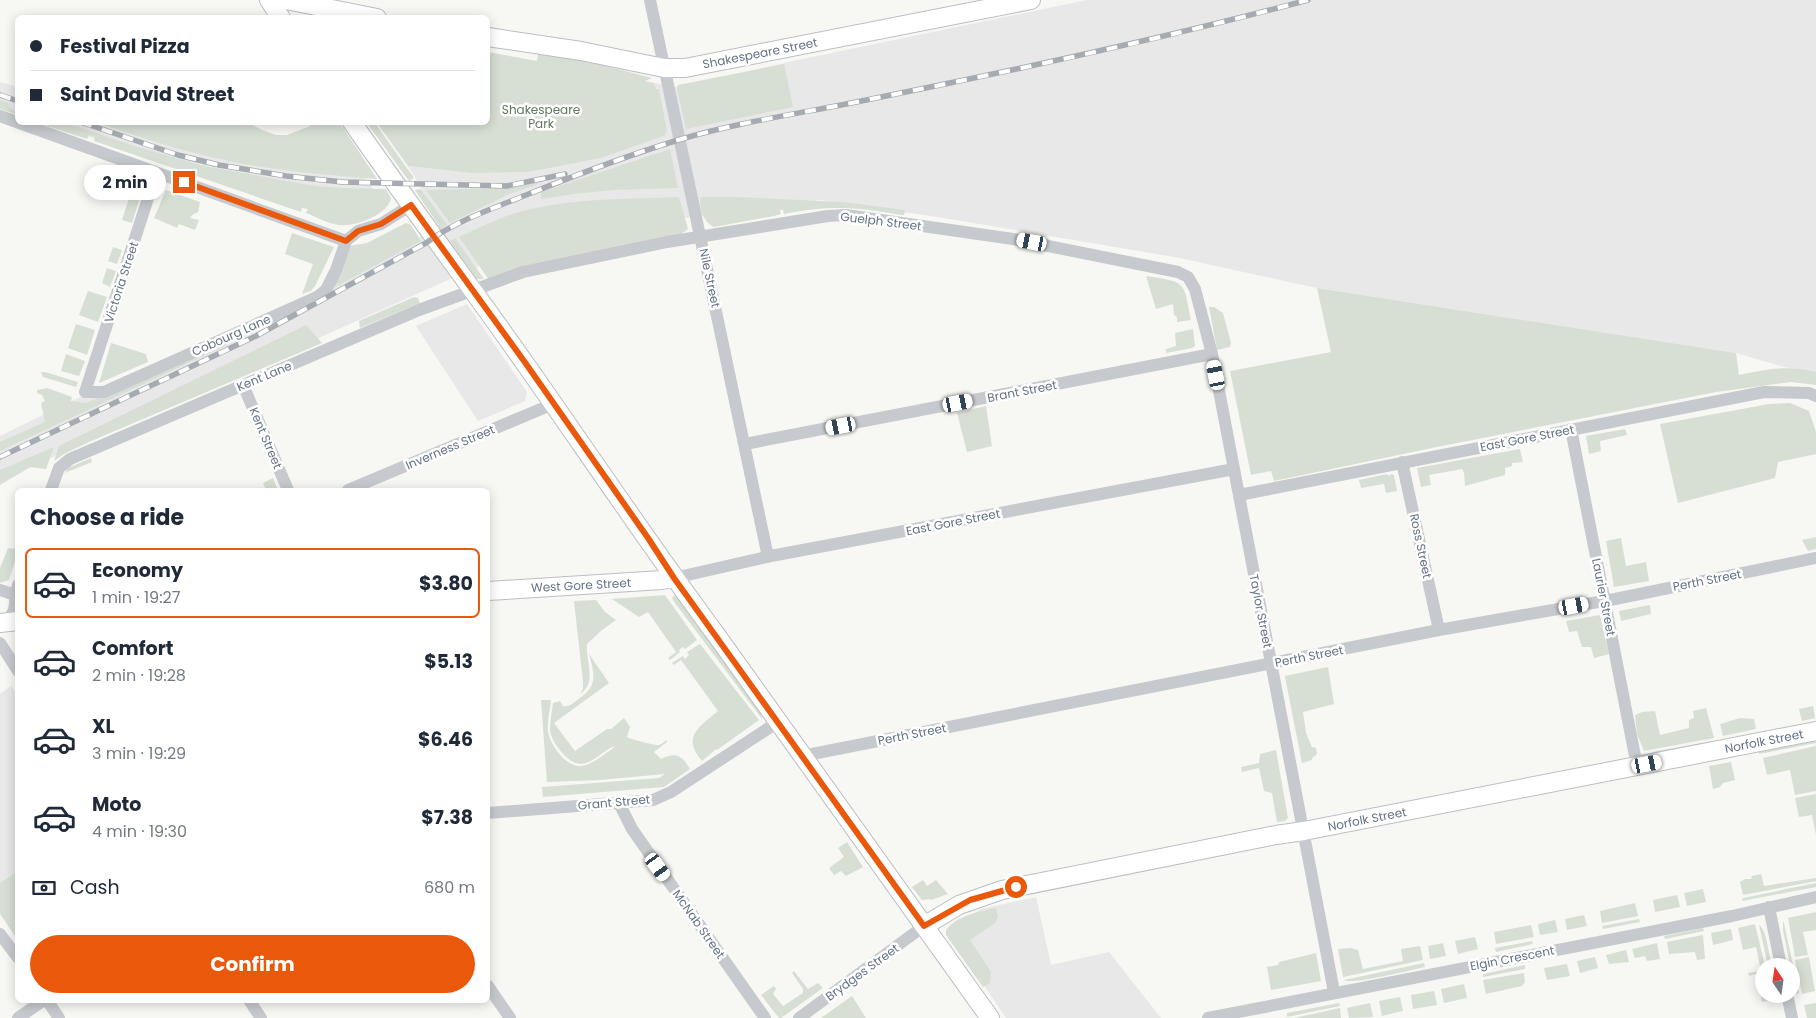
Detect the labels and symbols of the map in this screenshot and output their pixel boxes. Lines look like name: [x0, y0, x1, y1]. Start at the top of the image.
street label: Shakespeare Street: [701, 34, 819, 72]
park label: Shakespeare Park: [502, 101, 580, 132]
callout: 2 min: [84, 164, 166, 200]
route end: [173, 171, 195, 193]
street label: Guelph Street: [839, 208, 923, 234]
car: [1015, 232, 1048, 252]
street label: Victoria Street: [100, 239, 142, 325]
street label: Nile Street: [695, 247, 725, 309]
street label: Cobourg Lane: [189, 310, 273, 360]
street label: Kent Lane: [234, 357, 294, 395]
car: [1205, 359, 1226, 391]
street label: Brant Street: [986, 376, 1058, 406]
car: [941, 393, 974, 413]
street label: Kent Street: [245, 405, 287, 471]
car: [824, 416, 857, 436]
street label: Inverness Street: [403, 421, 497, 473]
street label: East Gore Street: [1479, 421, 1575, 455]
street label: East Gore Street: [905, 505, 1001, 539]
street label: Ross Street: [1406, 512, 1436, 580]
street label: Laurier Street: [1588, 557, 1620, 637]
street label: Perth Street: [1671, 565, 1743, 595]
street label: Taylor Street: [1246, 573, 1276, 649]
street label: West Gore Street: [530, 574, 632, 596]
car: [1557, 596, 1590, 616]
street label: Perth Street: [1273, 641, 1345, 671]
street label: Perth Street: [876, 719, 948, 749]
street label: Norfolk Street: [1723, 725, 1805, 757]
car: [1630, 754, 1663, 774]
street label: Grant Street: [577, 790, 651, 814]
street label: Norfolk Street: [1326, 803, 1408, 835]
car: [643, 850, 672, 884]
route start: [1005, 876, 1027, 898]
street label: McNab Street: [669, 886, 729, 962]
street label: Brydges Street: [822, 940, 902, 1004]
street label: Elgin Crescent: [1469, 942, 1555, 974]
north arrow: [1755, 958, 1800, 1002]

